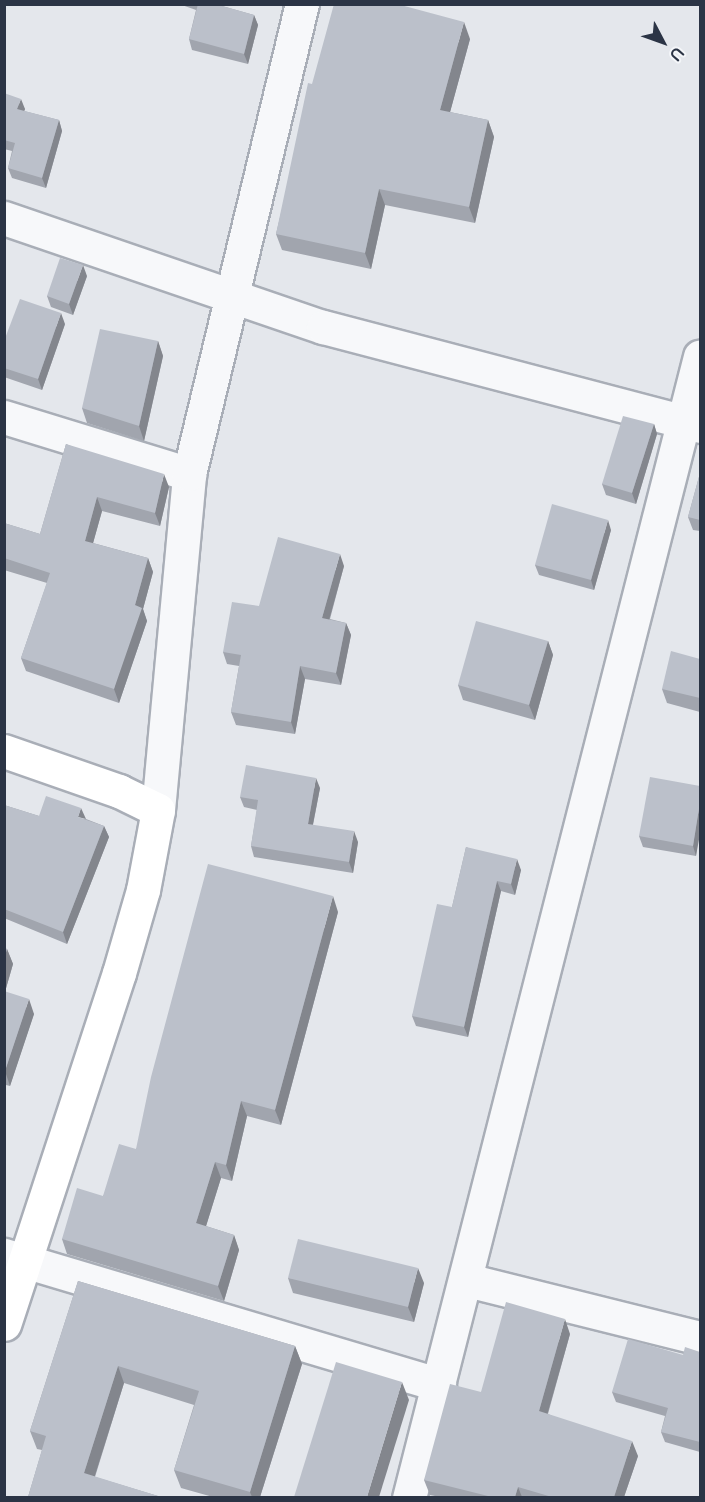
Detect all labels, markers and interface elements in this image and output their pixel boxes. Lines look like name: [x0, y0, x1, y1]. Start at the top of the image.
north arrow: [633, 12, 693, 72]
text: U: [665, 43, 688, 65]

